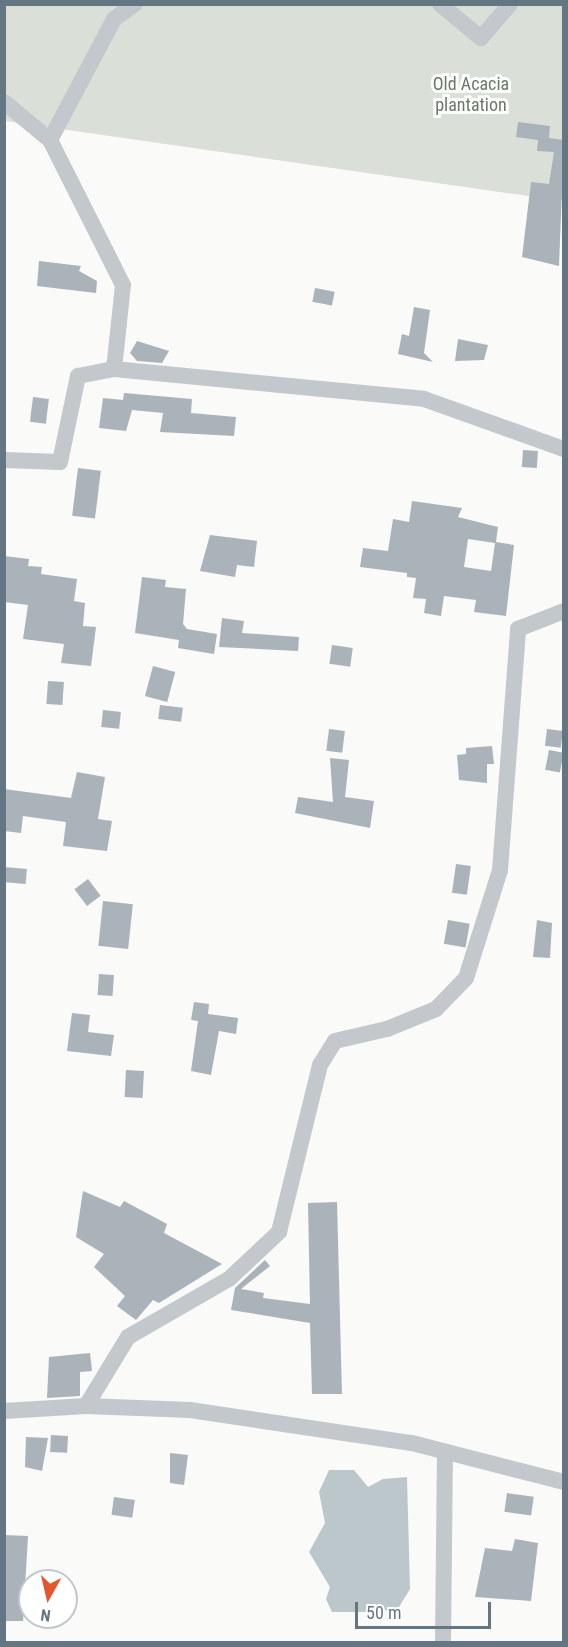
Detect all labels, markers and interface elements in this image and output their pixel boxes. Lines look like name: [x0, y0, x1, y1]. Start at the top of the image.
park label: Old Acacia plantation: [433, 74, 509, 116]
north arrow: [18, 1569, 78, 1629]
scale bar: [358, 1590, 494, 1628]
text: 50 m: [366, 1602, 401, 1623]
text: N: [40, 1605, 52, 1625]

